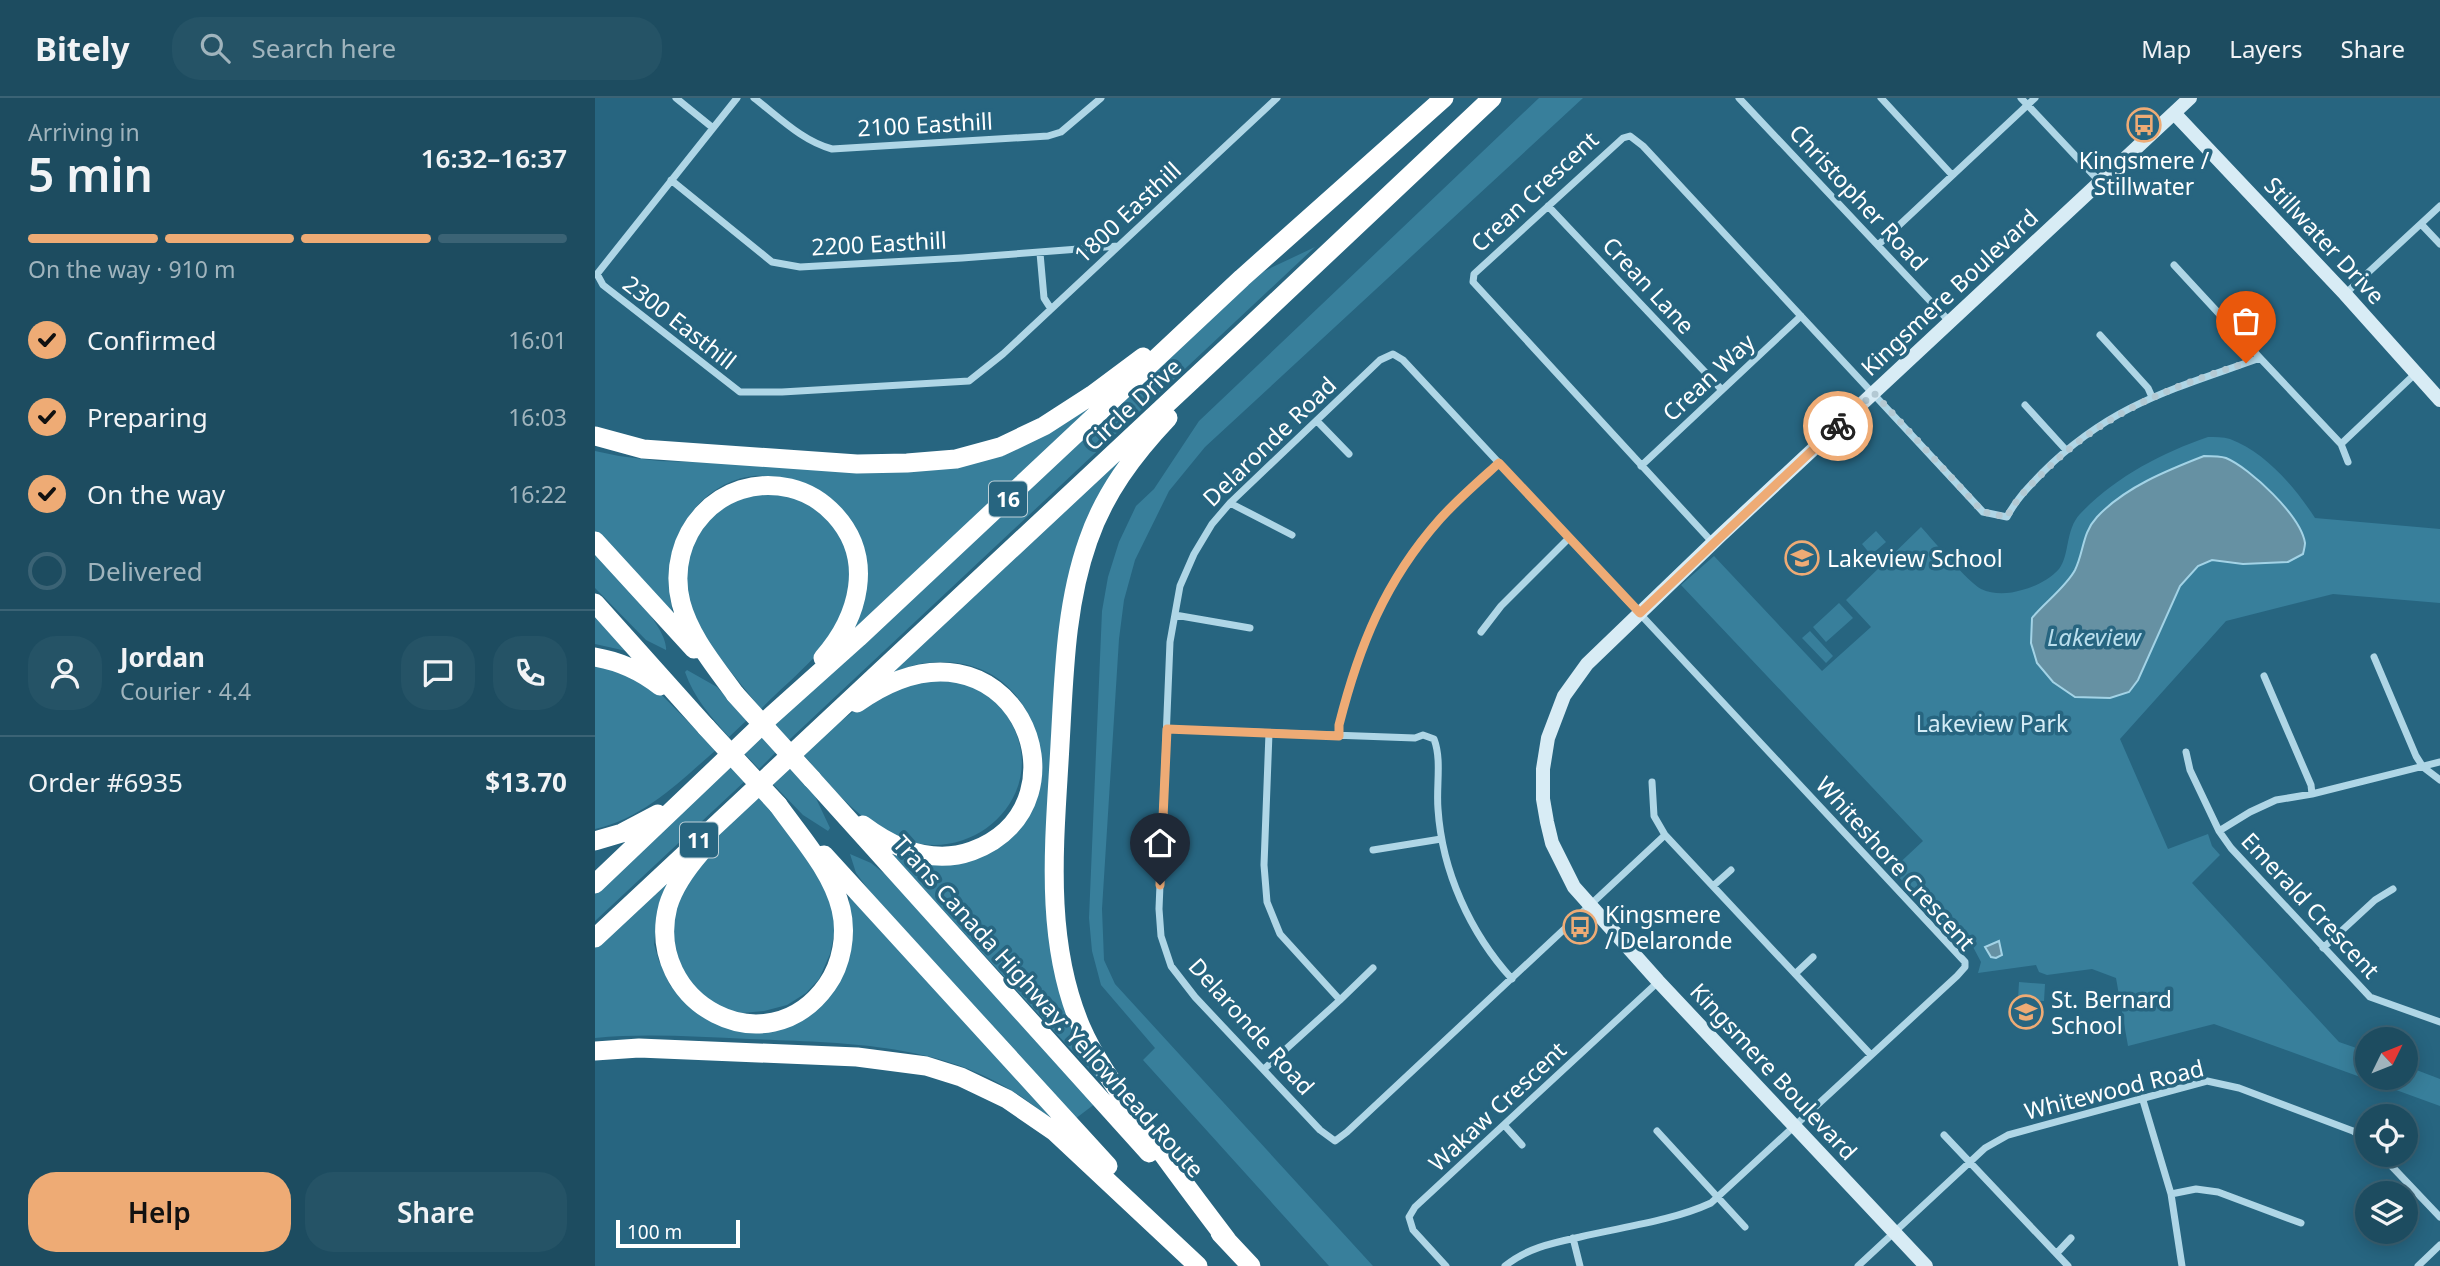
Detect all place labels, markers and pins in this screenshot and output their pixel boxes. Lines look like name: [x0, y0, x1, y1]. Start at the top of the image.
bus stop icon: Kingsmere / Stillwater: [2125, 106, 2163, 144]
place label: Kingsmere / Stillwater: [2079, 144, 2210, 202]
pin: [2216, 291, 2276, 363]
school or university icon: Lakeview School: [1783, 539, 1821, 577]
place label: Lakeview School: [1827, 542, 2003, 574]
pin: [1130, 813, 1190, 885]
place label: Kingsmere / Delaronde: [1605, 898, 1732, 956]
bus stop icon: Kingsmere / Delaronde: [1561, 908, 1599, 946]
place label: St. Bernard School: [2051, 983, 2172, 1041]
school or university icon: St. Bernard School: [2007, 993, 2045, 1031]

